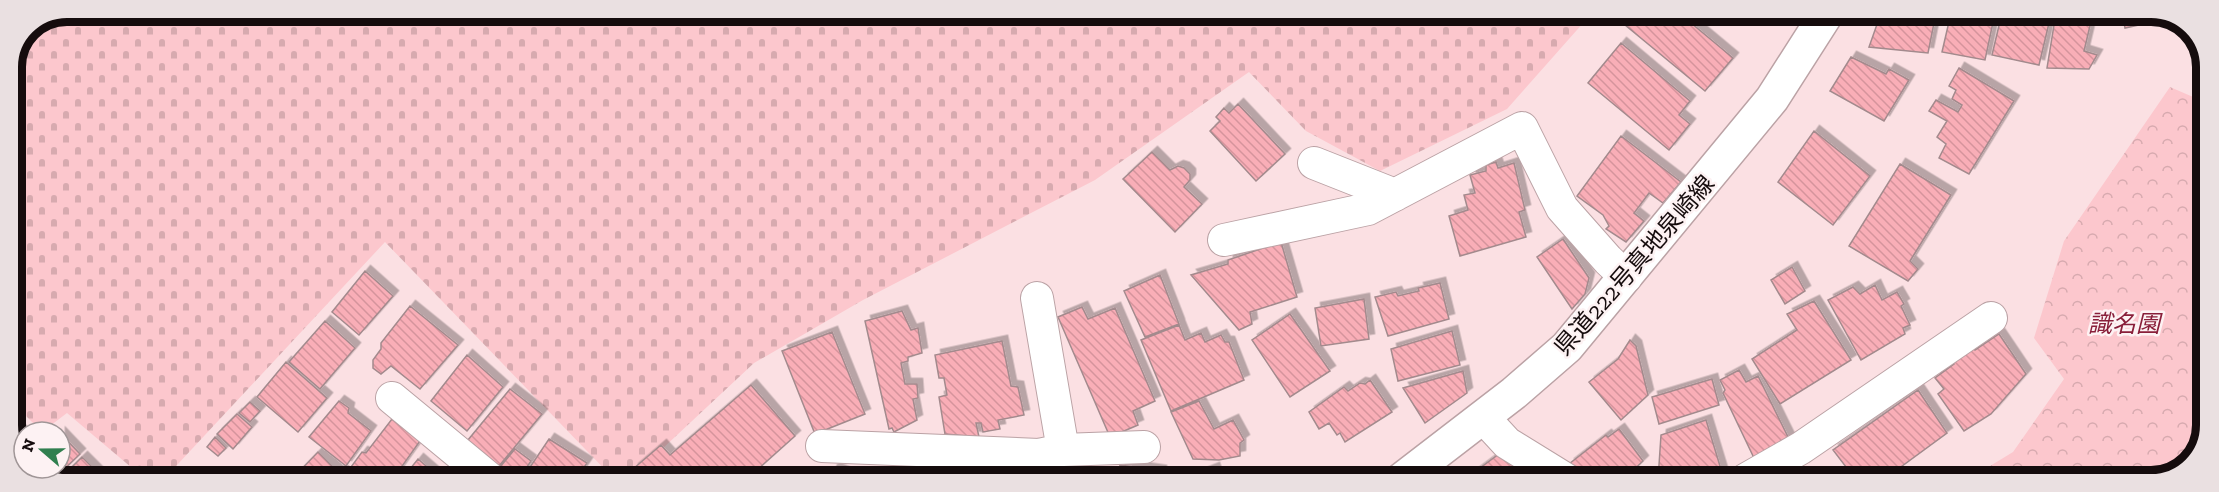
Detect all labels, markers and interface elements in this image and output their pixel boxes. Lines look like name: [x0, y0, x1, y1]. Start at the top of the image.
street label: 県道222号真地泉崎線: [1548, 169, 1720, 361]
park label: 識名園: [2088, 309, 2163, 338]
north arrow: [12, 420, 72, 480]
text: N: [17, 436, 39, 454]

